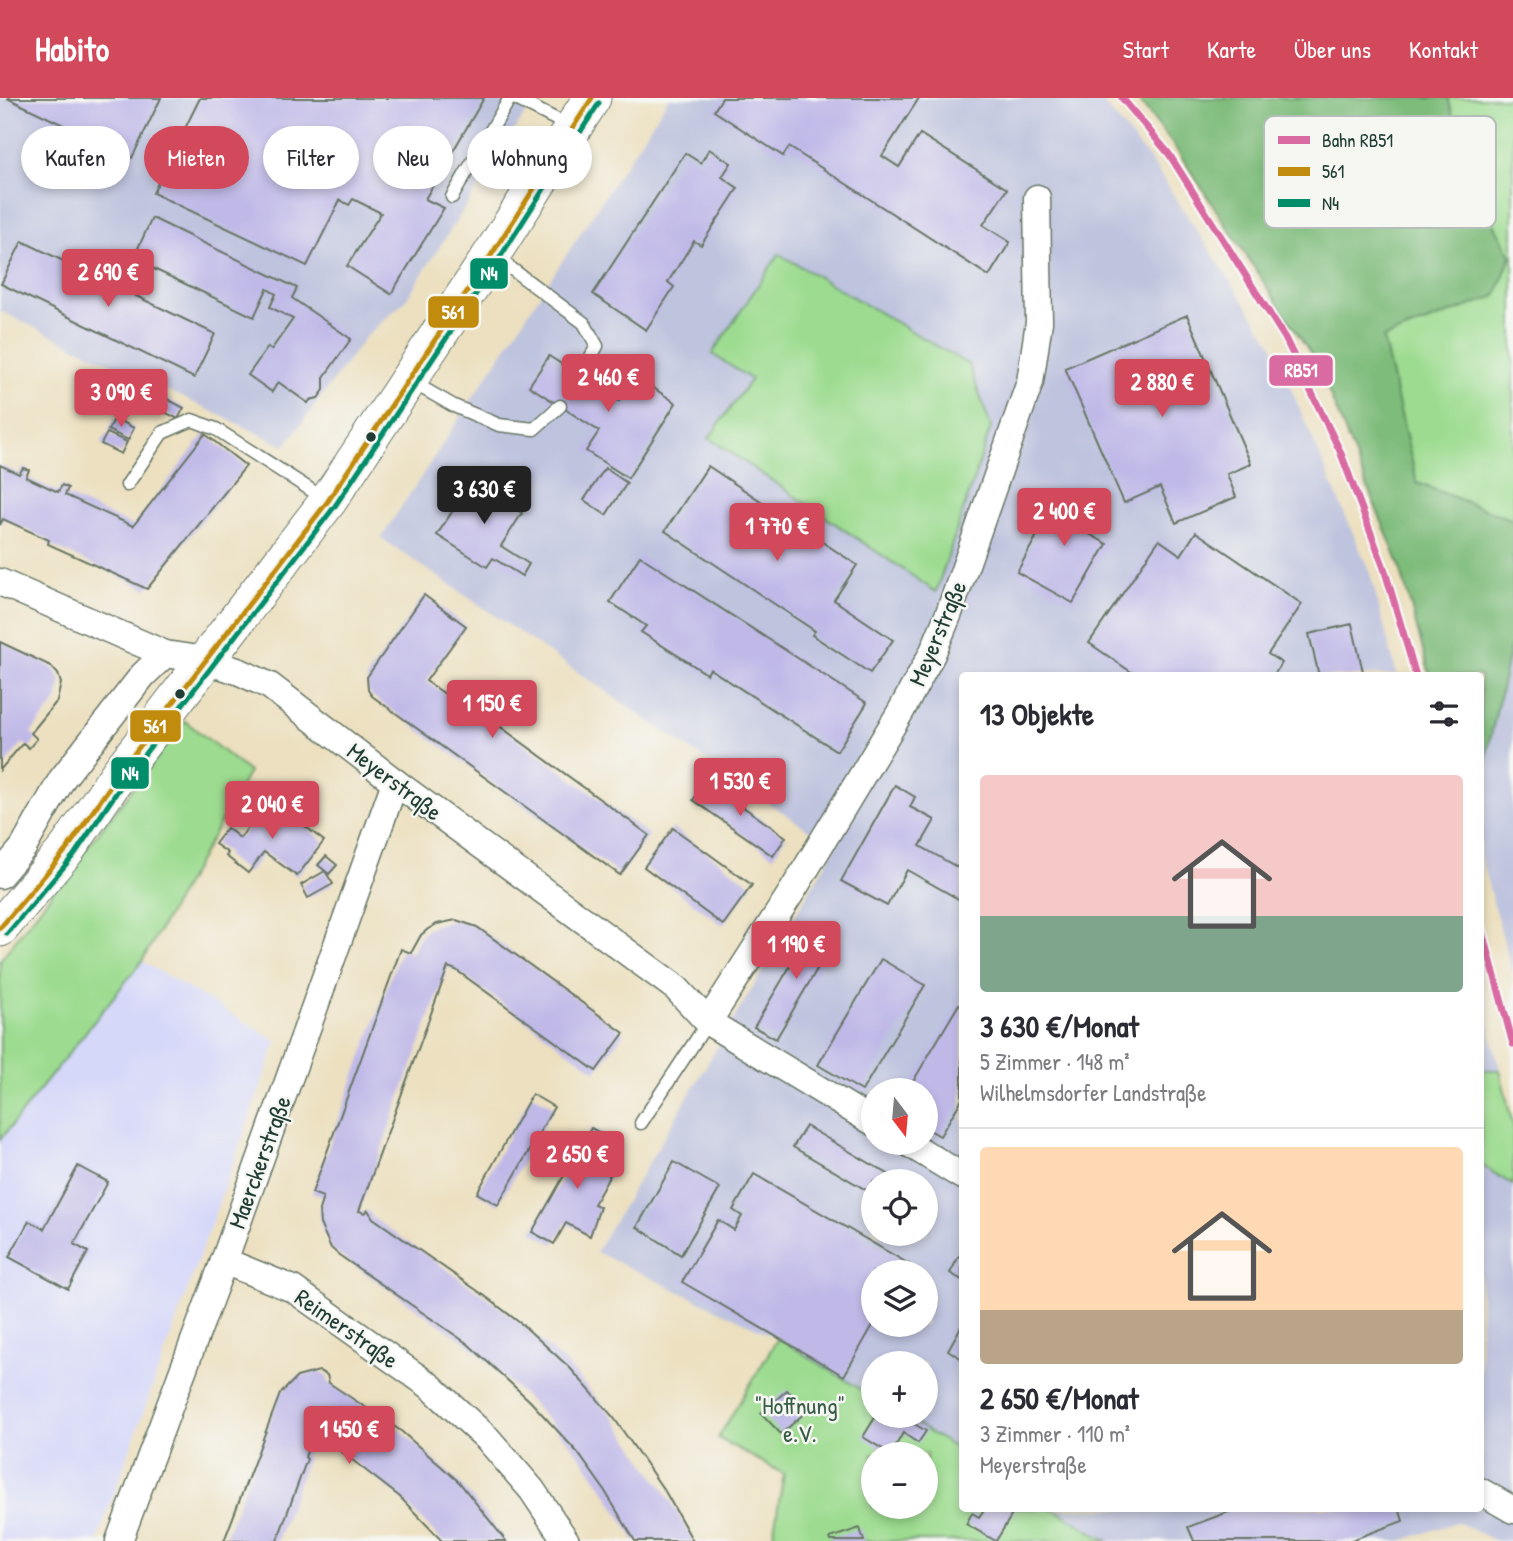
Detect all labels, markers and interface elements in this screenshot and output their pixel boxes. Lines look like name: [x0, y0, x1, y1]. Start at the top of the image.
text: Habito: [35, 27, 109, 71]
text: Start: [1123, 33, 1169, 65]
text: Karte: [1207, 33, 1256, 65]
text: Über uns: [1294, 33, 1371, 65]
text: Kontakt: [1409, 33, 1478, 65]
legend: [1264, 116, 1496, 228]
chip: Kaufen: [21, 126, 130, 189]
chip: Mieten: [144, 126, 249, 189]
chip: Filter: [263, 126, 359, 189]
chip: Neu: [373, 126, 453, 189]
chip: Wohnung: [467, 126, 592, 189]
text: Bahn RB51: [1322, 127, 1393, 153]
text: 561: [1322, 158, 1345, 184]
text: N4: [1322, 190, 1339, 216]
pin: 2 690 €: [43, 250, 173, 309]
text: 2 690 €: [78, 256, 138, 287]
line badge: N4: [469, 257, 509, 290]
text: N4: [480, 260, 498, 286]
line badge: 561: [427, 295, 480, 329]
text: 561: [442, 299, 464, 325]
pin: 2 460 €: [543, 354, 673, 414]
line badge: RB51: [1268, 354, 1334, 387]
text: RB51: [1284, 357, 1318, 383]
pin: 2 880 €: [1097, 360, 1227, 419]
text: 2 460 €: [578, 361, 638, 392]
text: 2 880 €: [1131, 366, 1193, 397]
pin: 3 090 €: [56, 370, 186, 429]
text: 3 090 €: [91, 376, 152, 407]
unlabelled marker: [364, 430, 378, 444]
pin: 3 630 €: [419, 466, 549, 526]
text: 3 630 €: [453, 473, 515, 504]
pin: 2 400 €: [999, 489, 1129, 548]
text: 2 400 €: [1033, 495, 1095, 526]
pin: 1 770 €: [712, 504, 842, 563]
text: 1 770 €: [745, 510, 809, 541]
street label: Meyerstraße: [901, 575, 974, 690]
pin: 1 150 €: [427, 680, 557, 740]
unlabelled marker: [173, 687, 187, 701]
text: 1 150 €: [463, 687, 521, 718]
text: 13 Objekte: [980, 694, 1094, 734]
icon: filters: [1425, 695, 1463, 733]
line badge: 561: [129, 709, 182, 743]
text: 561: [144, 713, 166, 739]
street label: Meyerstraße: [341, 735, 449, 827]
line badge: N4: [110, 756, 150, 790]
pin: 1 530 €: [675, 758, 805, 818]
text: N4: [121, 760, 139, 786]
text: 1 530 €: [710, 765, 770, 796]
pin: 2 040 €: [207, 782, 337, 841]
text: 2 040 €: [241, 788, 303, 819]
icon: home: [1159, 821, 1285, 947]
pin: 1 190 €: [731, 922, 861, 981]
text: 1 190 €: [767, 928, 825, 959]
text: 3 630 €/Monat: [980, 1006, 1139, 1046]
text: 5 Zimmer · 148 m²: [980, 1046, 1129, 1077]
text: Wilhelmsdorfer Landstraße: [980, 1077, 1206, 1108]
north arrow: [861, 1078, 938, 1155]
map controls: [861, 1078, 938, 1519]
street label: Maerckerstraße: [220, 1091, 298, 1233]
pin: 2 650 €: [512, 1132, 642, 1191]
text: 2 650 €: [546, 1138, 608, 1169]
button: locate: [861, 1169, 938, 1246]
icon: home: [1159, 1193, 1285, 1319]
button: layers: [861, 1260, 938, 1337]
street label: Reimerstraße: [289, 1281, 405, 1376]
button: +: [861, 1351, 938, 1428]
text: 2 650 €/Monat: [980, 1378, 1139, 1418]
park label: "Hoffnung" e.V.: [755, 1389, 845, 1449]
pin: 1 450 €: [284, 1406, 414, 1466]
text: 1 450 €: [320, 1413, 378, 1444]
text: 3 Zimmer · 110 m²: [980, 1418, 1130, 1449]
button: −: [861, 1442, 938, 1519]
text: Meyerstraße: [980, 1449, 1087, 1480]

